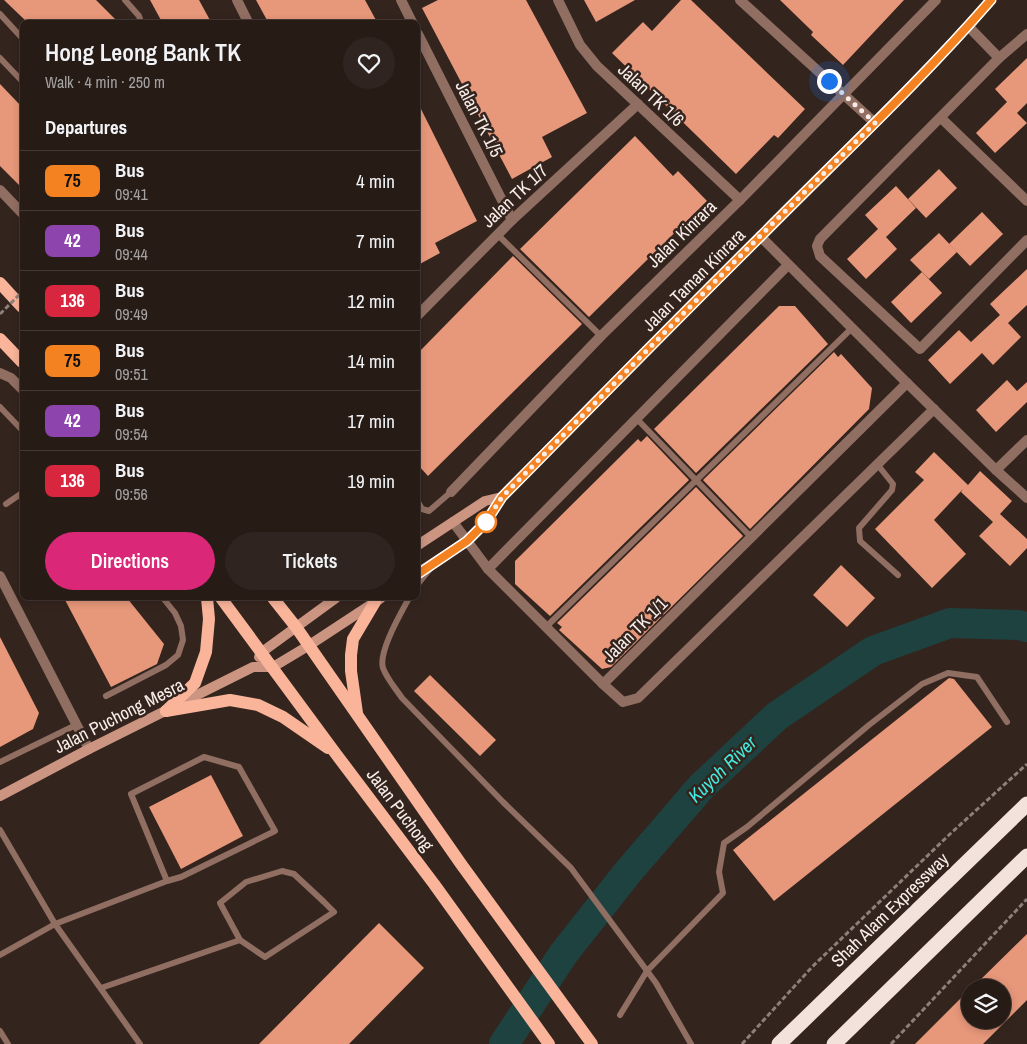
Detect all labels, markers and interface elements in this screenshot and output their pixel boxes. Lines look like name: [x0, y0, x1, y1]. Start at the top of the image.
text: Hong Leong Bank TK: [45, 36, 241, 68]
button: heart: [343, 37, 395, 89]
street label: Jalan TK 1/6: [613, 57, 690, 132]
your location: [817, 69, 842, 94]
text: Walk · 4 min · 250 m: [45, 71, 165, 93]
street label: Jalan TK 1/5: [450, 76, 509, 161]
text: Departures: [45, 114, 127, 140]
text: Bus: [115, 157, 144, 183]
street label: Jalan TK 1/7: [476, 158, 553, 233]
text: 75: [64, 168, 81, 193]
text: 4 min: [356, 168, 395, 194]
text: 09:41: [115, 183, 148, 205]
street label: Jalan Kinrara: [641, 194, 722, 273]
text: Bus: [115, 217, 144, 243]
street label: Jalan Taman Kinrara: [637, 223, 751, 337]
text: 42: [64, 228, 81, 253]
text: 7 min: [356, 228, 395, 254]
text: 09:44: [115, 243, 148, 265]
text: Bus: [115, 277, 144, 303]
text: 136: [60, 288, 85, 313]
text: 12 min: [347, 288, 395, 314]
text: 09:49: [115, 303, 148, 325]
text: Bus: [115, 337, 144, 363]
text: 75: [64, 348, 81, 373]
text: 14 min: [347, 348, 395, 374]
text: 09:51: [115, 363, 148, 385]
text: Bus: [115, 397, 144, 423]
text: 42: [64, 408, 81, 433]
text: 17 min: [347, 408, 395, 434]
text: 09:54: [115, 423, 148, 445]
text: Bus: [115, 457, 144, 483]
text: 136: [60, 468, 85, 493]
text: 19 min: [347, 468, 395, 494]
text: 09:56: [115, 483, 148, 505]
unlabelled marker: [475, 511, 497, 533]
button: Directions: [45, 532, 215, 590]
button: Tickets: [225, 532, 395, 590]
street label: Jalan TK 1/1: [597, 591, 673, 668]
street label: Jalan Puchong Mesra: [49, 672, 188, 759]
water label: Kuyoh River: [682, 729, 762, 808]
street label: Jalan Puchong: [361, 763, 440, 857]
street label: Shah Alam Expressway: [825, 846, 955, 972]
map controls: [961, 979, 1011, 1029]
button: layers: [961, 979, 1011, 1029]

